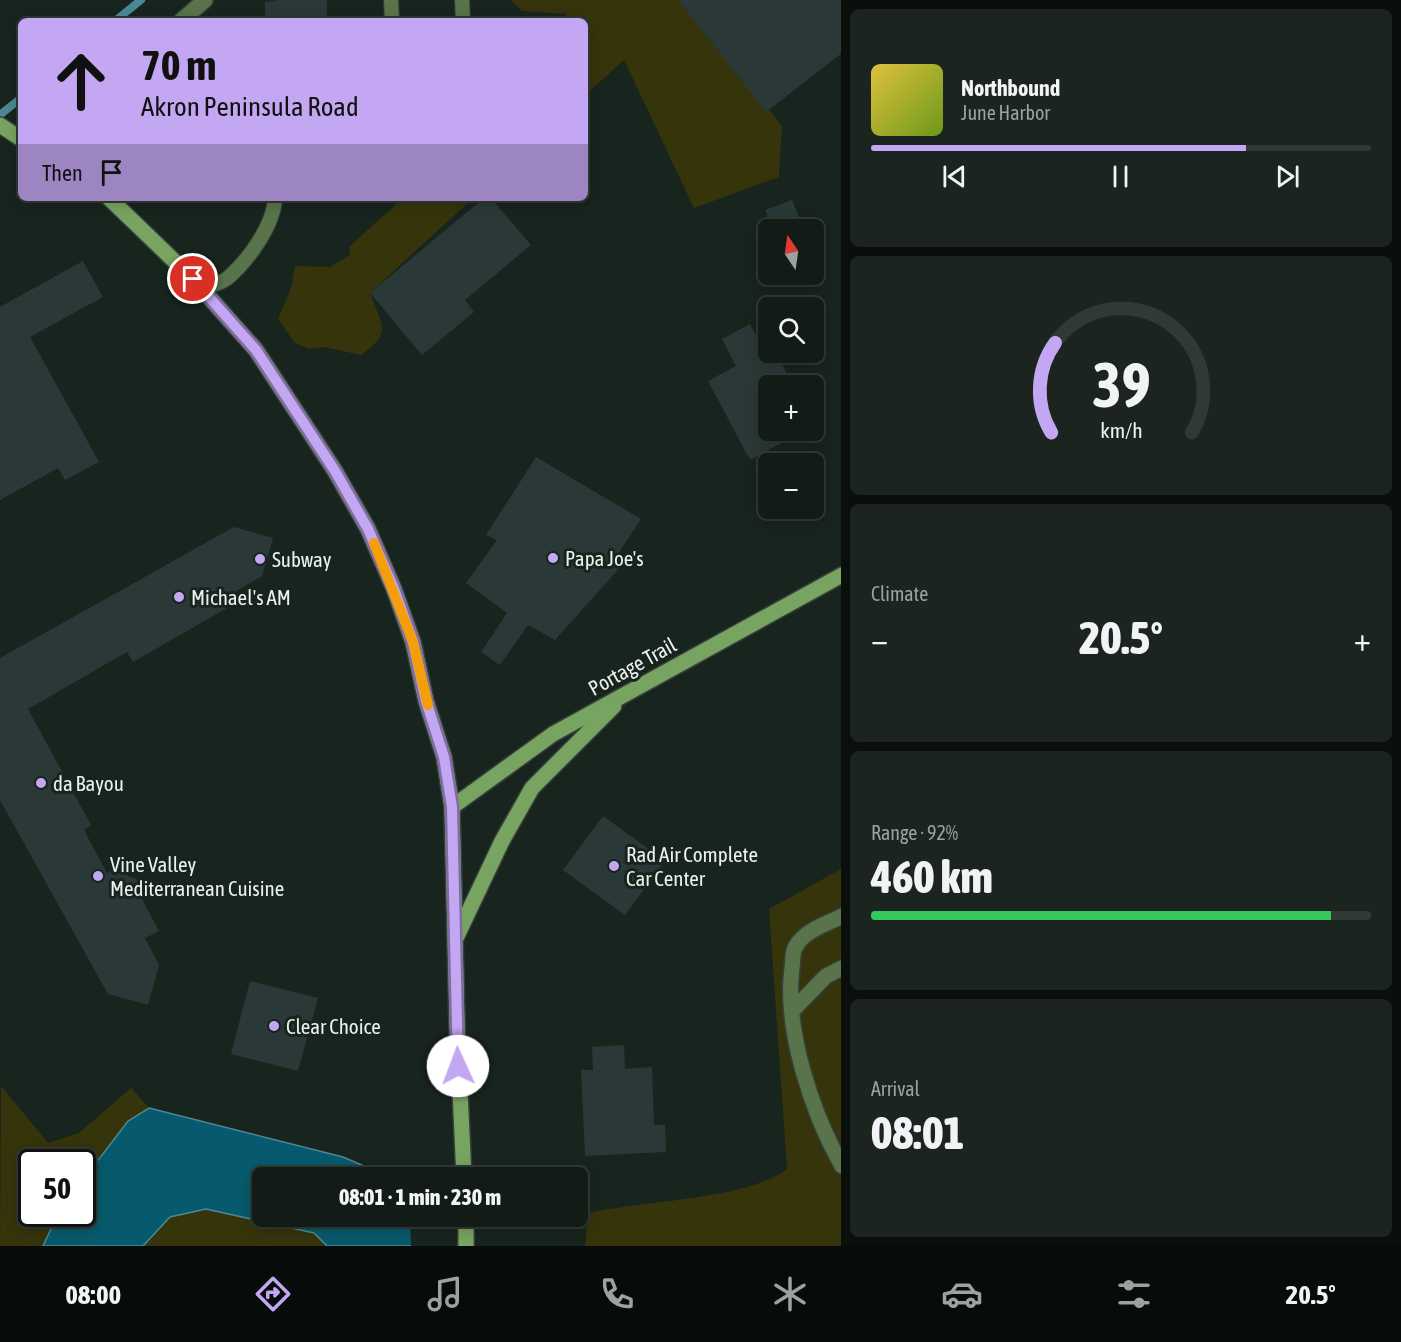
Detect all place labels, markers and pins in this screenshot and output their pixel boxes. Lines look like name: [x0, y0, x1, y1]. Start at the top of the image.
pin: [167, 253, 218, 304]
place label: Papa Joe's: [565, 546, 644, 570]
place label: Subway: [272, 547, 332, 571]
marker: Papa Joe's: [546, 551, 560, 565]
marker: Subway: [253, 552, 267, 566]
place label: Michael's AM: [191, 585, 291, 609]
marker: Michael's AM: [172, 590, 186, 604]
place label: da Bayou: [53, 771, 124, 795]
marker: da Bayou: [34, 776, 48, 790]
place label: Rad Air Complete Car Center: [626, 842, 758, 890]
place label: Vine Valley Mediterranean Cuisine: [110, 852, 284, 900]
marker: Rad Air Complete Car Center: [607, 859, 621, 873]
marker: Vine Valley Mediterranean Cuisine: [91, 869, 105, 883]
place label: Clear Choice: [286, 1014, 381, 1038]
marker: Clear Choice: [267, 1019, 281, 1033]

